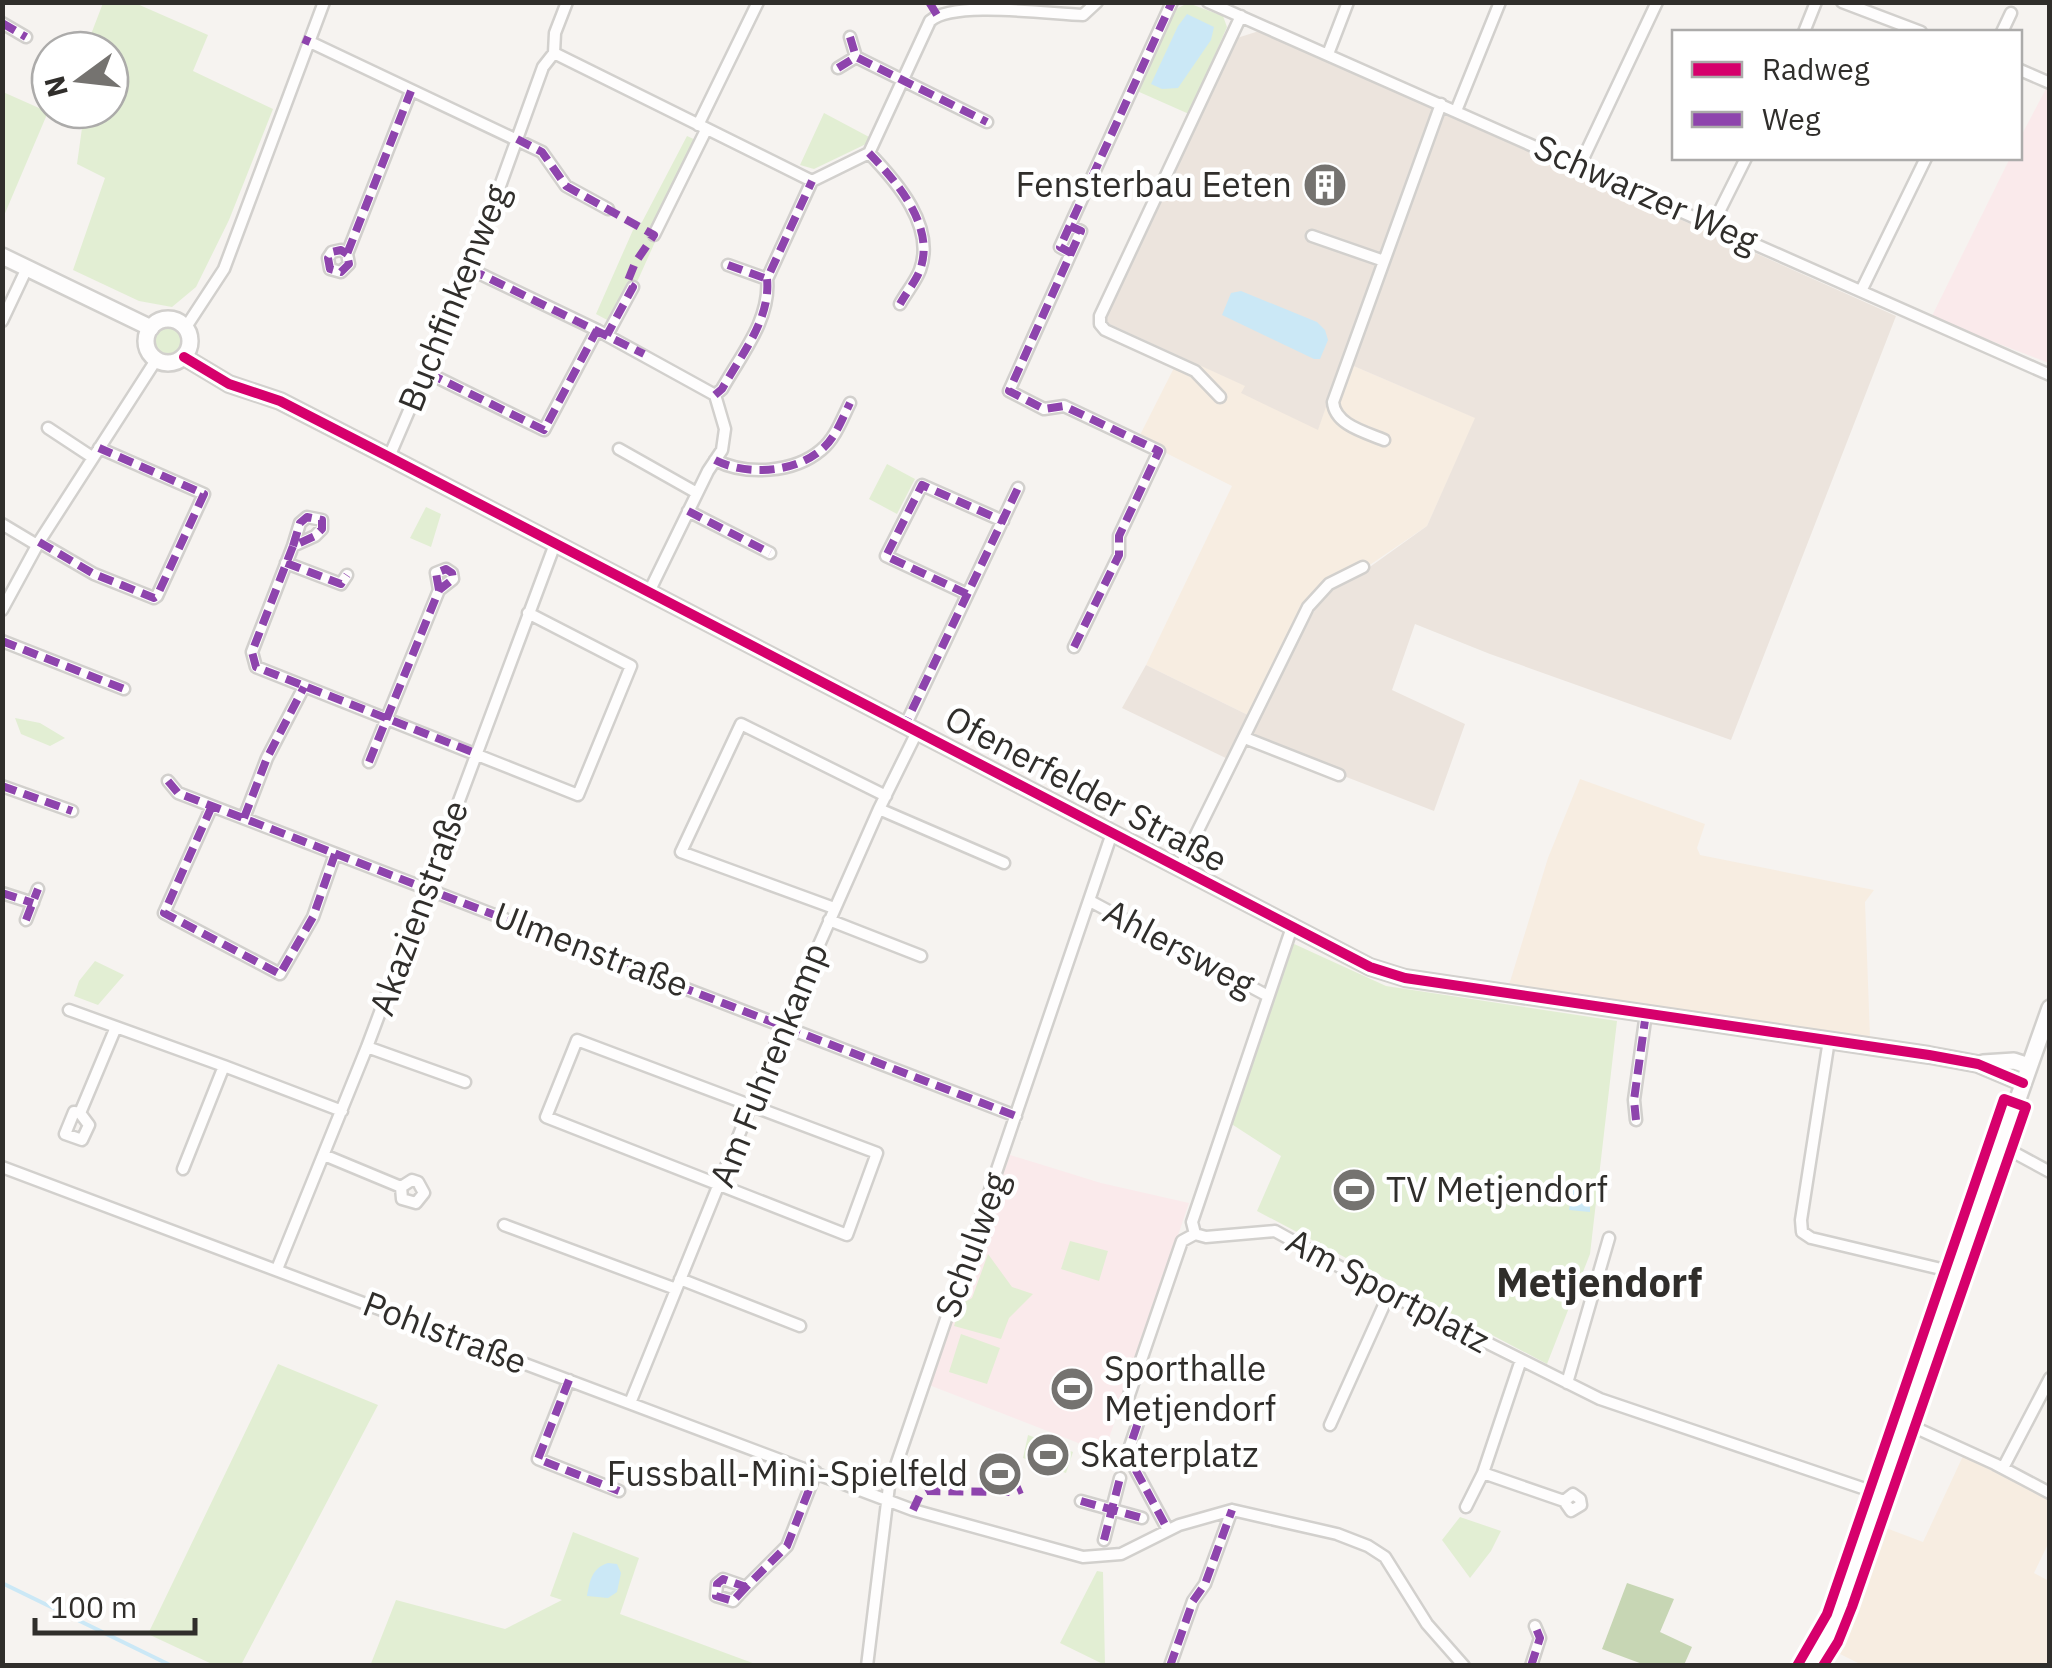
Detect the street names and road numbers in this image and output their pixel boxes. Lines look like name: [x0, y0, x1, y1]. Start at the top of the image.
street label: Schwarzer Weg: [1527, 123, 1766, 263]
street label: Buchfinkenweg: [387, 177, 520, 418]
street label: Ofenerfelder Straße: [937, 694, 1236, 882]
street label: Akazienstraße: [358, 794, 478, 1022]
street label: Ahlersweg: [1096, 888, 1264, 1006]
street label: Ulmenstraße: [487, 891, 695, 1007]
street label: Am Fuhrenkamp: [698, 936, 838, 1193]
street label: Schulweg: [924, 1165, 1019, 1324]
street label: Am Sportplatz: [1279, 1217, 1498, 1363]
street label: Pohlstraße: [357, 1280, 534, 1384]

